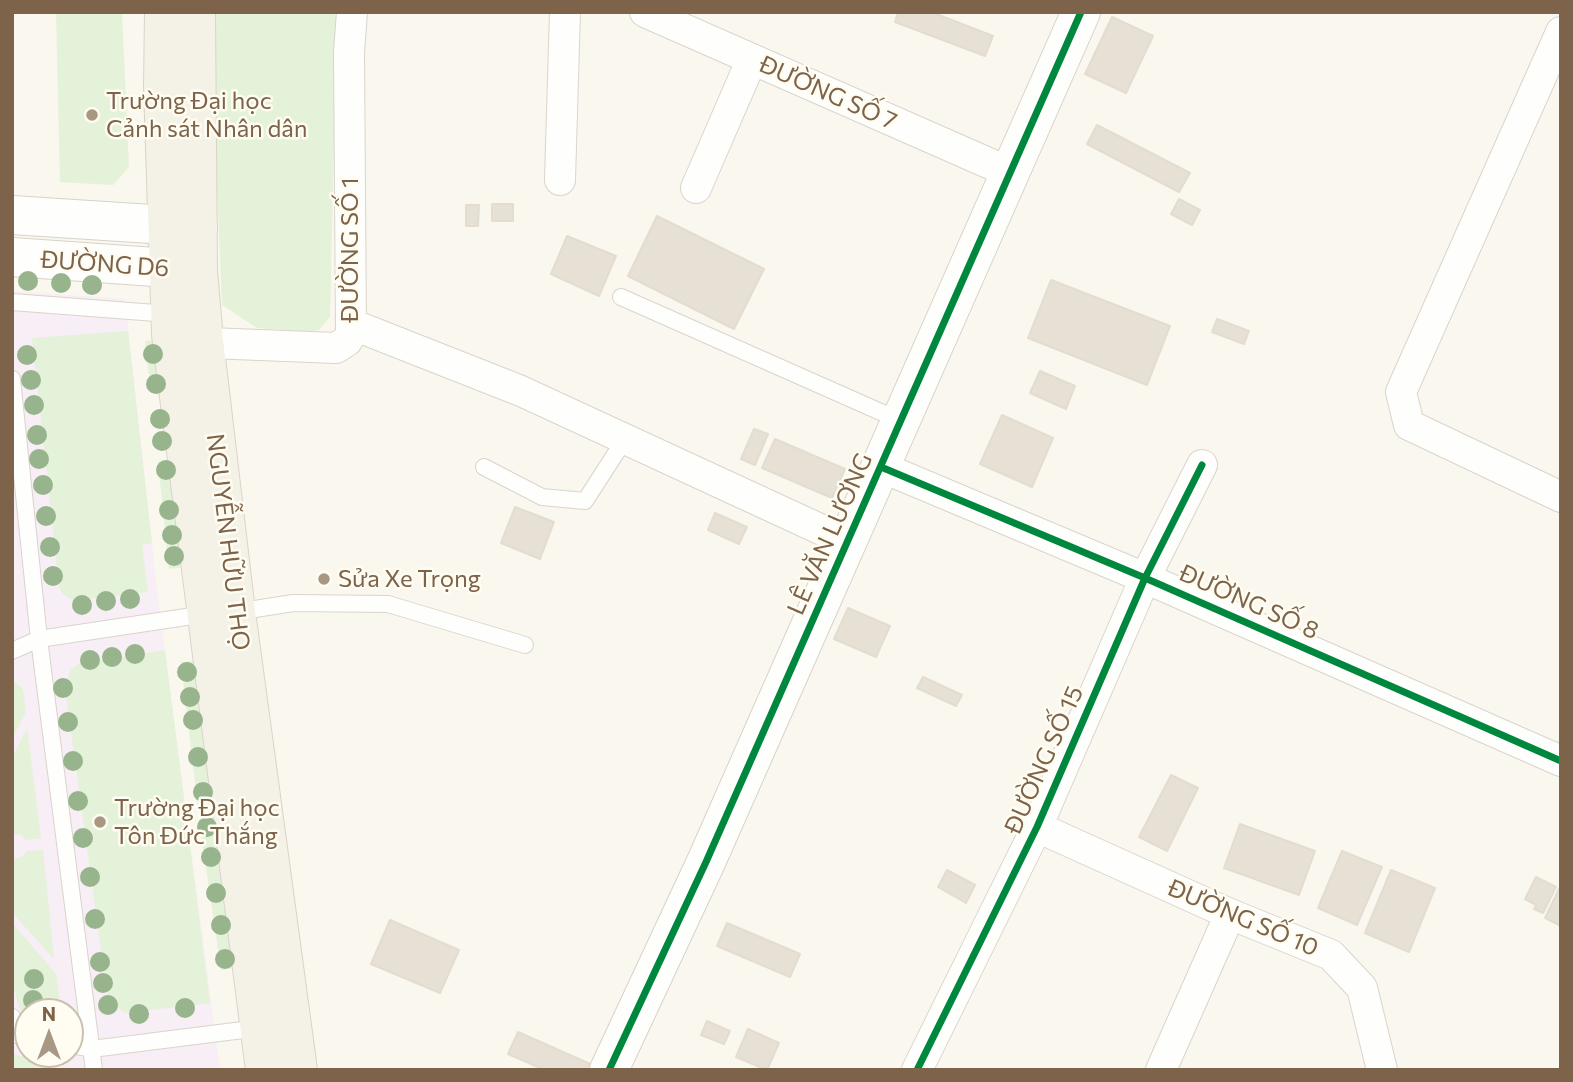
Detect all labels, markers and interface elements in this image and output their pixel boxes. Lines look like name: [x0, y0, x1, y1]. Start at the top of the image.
street label: ĐƯỜNG SỐ 7: [755, 50, 901, 136]
place label: Trường Đại học Cảnh sát Nhân dân: [106, 87, 307, 143]
marker: Trường Đại học Cảnh sát Nhân dân: [84, 107, 100, 123]
street label: ĐƯỜNG SỐ 1: [336, 177, 364, 323]
street label: ĐƯỜNG D6: [40, 245, 170, 283]
street label: NGUYỄN HỮU THỌ: [200, 432, 256, 652]
street label: LÊ VĂN LƯƠNG: [781, 449, 879, 619]
street label: ĐƯỜNG SỐ 8: [1175, 558, 1323, 646]
place label: Sửa Xe Trọng: [338, 565, 481, 593]
marker: Sửa Xe Trọng: [316, 571, 332, 587]
street label: ĐƯỜNG SỐ 15: [999, 682, 1089, 838]
place label: Trường Đại học Tôn Đức Thắng: [114, 794, 280, 850]
marker: Trường Đại học Tôn Đức Thắng: [92, 814, 108, 830]
street label: ĐƯỜNG SỐ 10: [1163, 873, 1323, 963]
north arrow: [14, 998, 84, 1068]
text: N: [42, 1002, 56, 1025]

